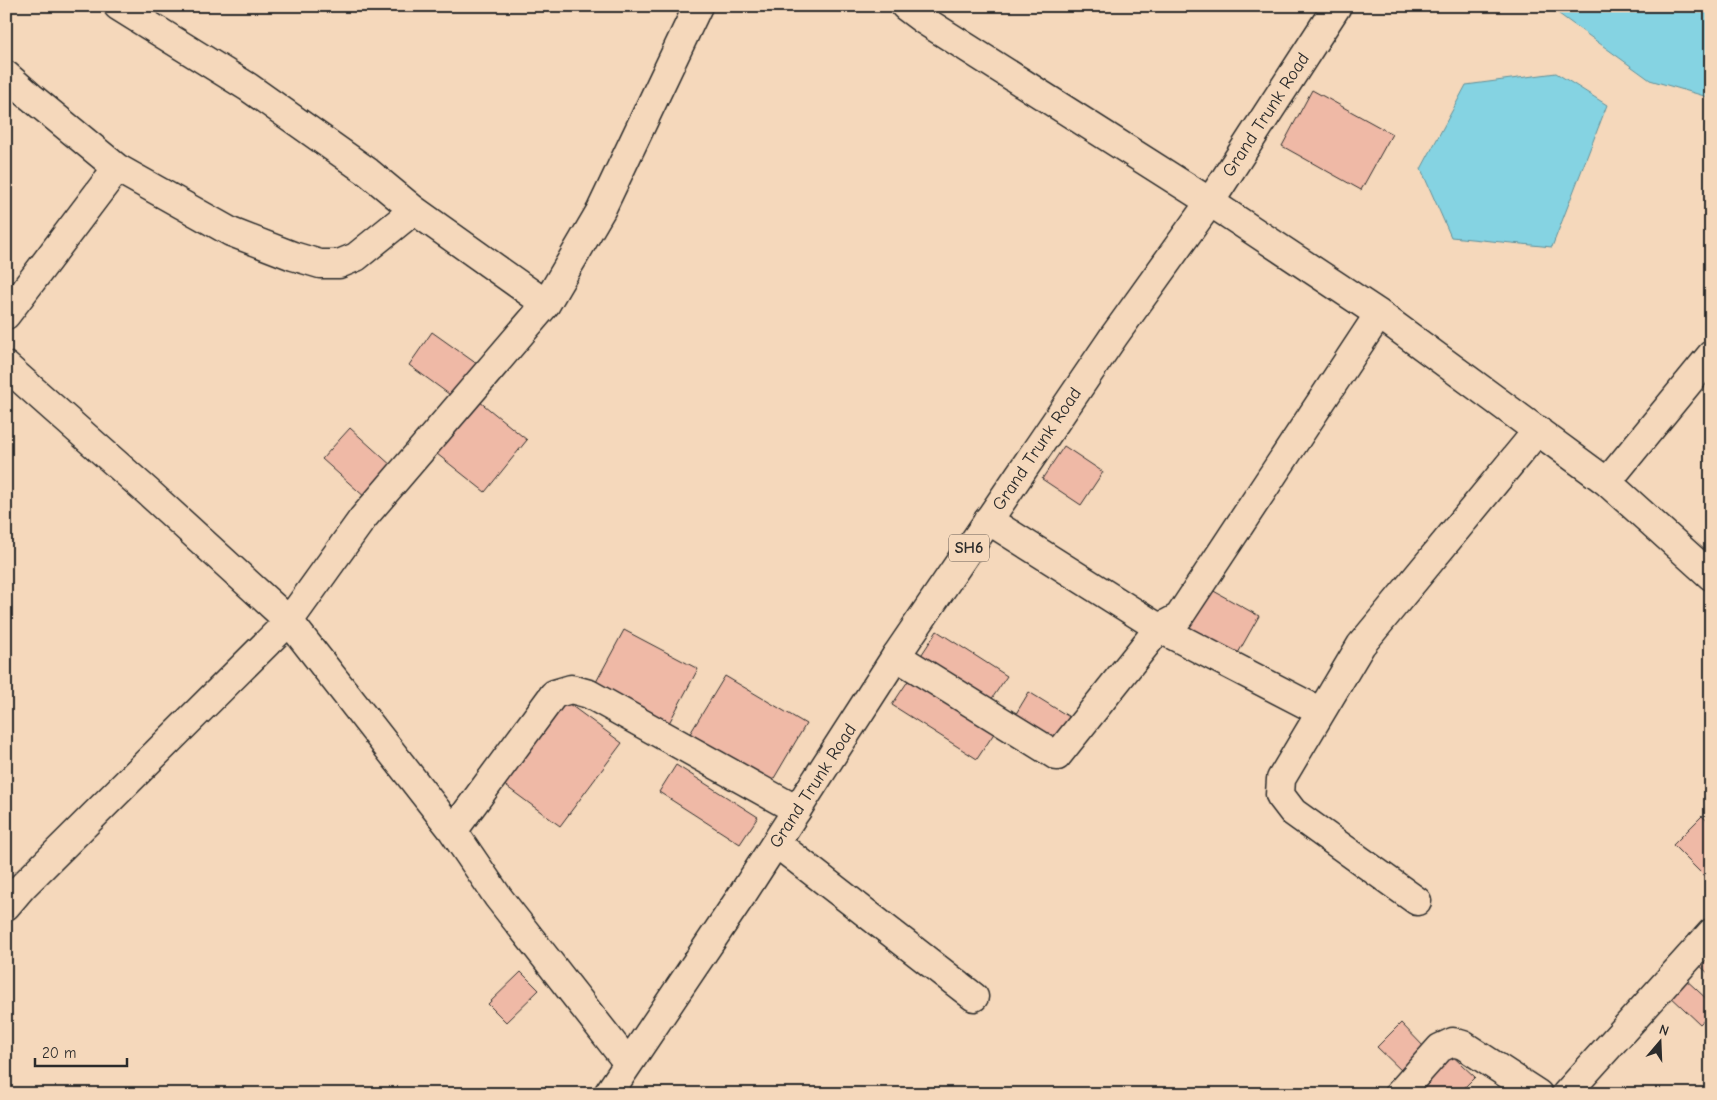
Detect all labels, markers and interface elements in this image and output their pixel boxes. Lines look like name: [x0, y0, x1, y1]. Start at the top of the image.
street label: Grand Trunk Road: [1218, 49, 1314, 181]
street label: Grand Trunk Road: [988, 384, 1086, 514]
road number: SH6: [949, 534, 989, 562]
street label: Grand Trunk Road: [765, 720, 861, 852]
north arrow: [1634, 1018, 1684, 1068]
text: N: [1657, 1021, 1671, 1040]
scale bar: [35, 1035, 128, 1067]
text: 20 m: [42, 1044, 76, 1062]

